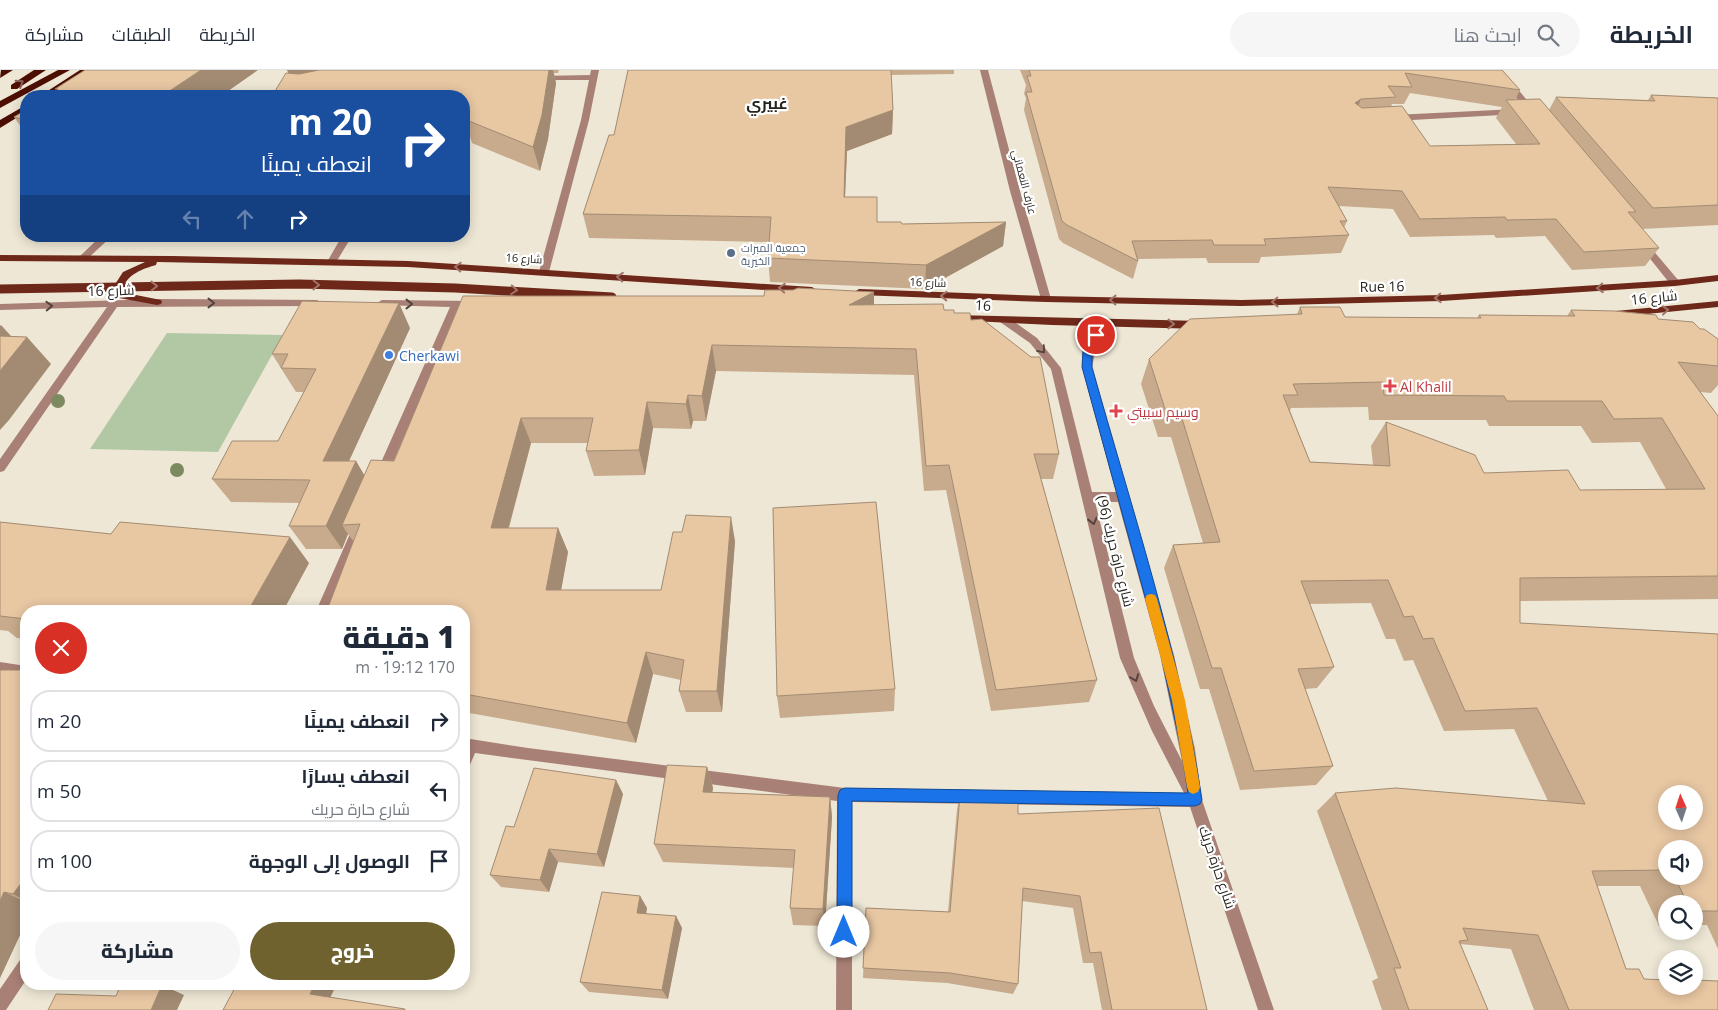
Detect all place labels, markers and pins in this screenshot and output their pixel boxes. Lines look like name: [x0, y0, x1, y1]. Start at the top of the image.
place label: جمعية المبرات الخيرية: [741, 240, 806, 268]
marker: جمعية المبرات الخيرية: [725, 247, 737, 259]
pin: [1075, 314, 1117, 356]
place label: Cherkawi: [399, 346, 460, 365]
marker: Cherkawi: [383, 349, 395, 361]
place label: Al Khalil: [1400, 377, 1452, 396]
marker: Al Khalil: [1384, 380, 1396, 392]
place label: وسيم سبيتي: [1127, 402, 1199, 424]
marker: وسيم سبيتي: [1109, 404, 1123, 418]

